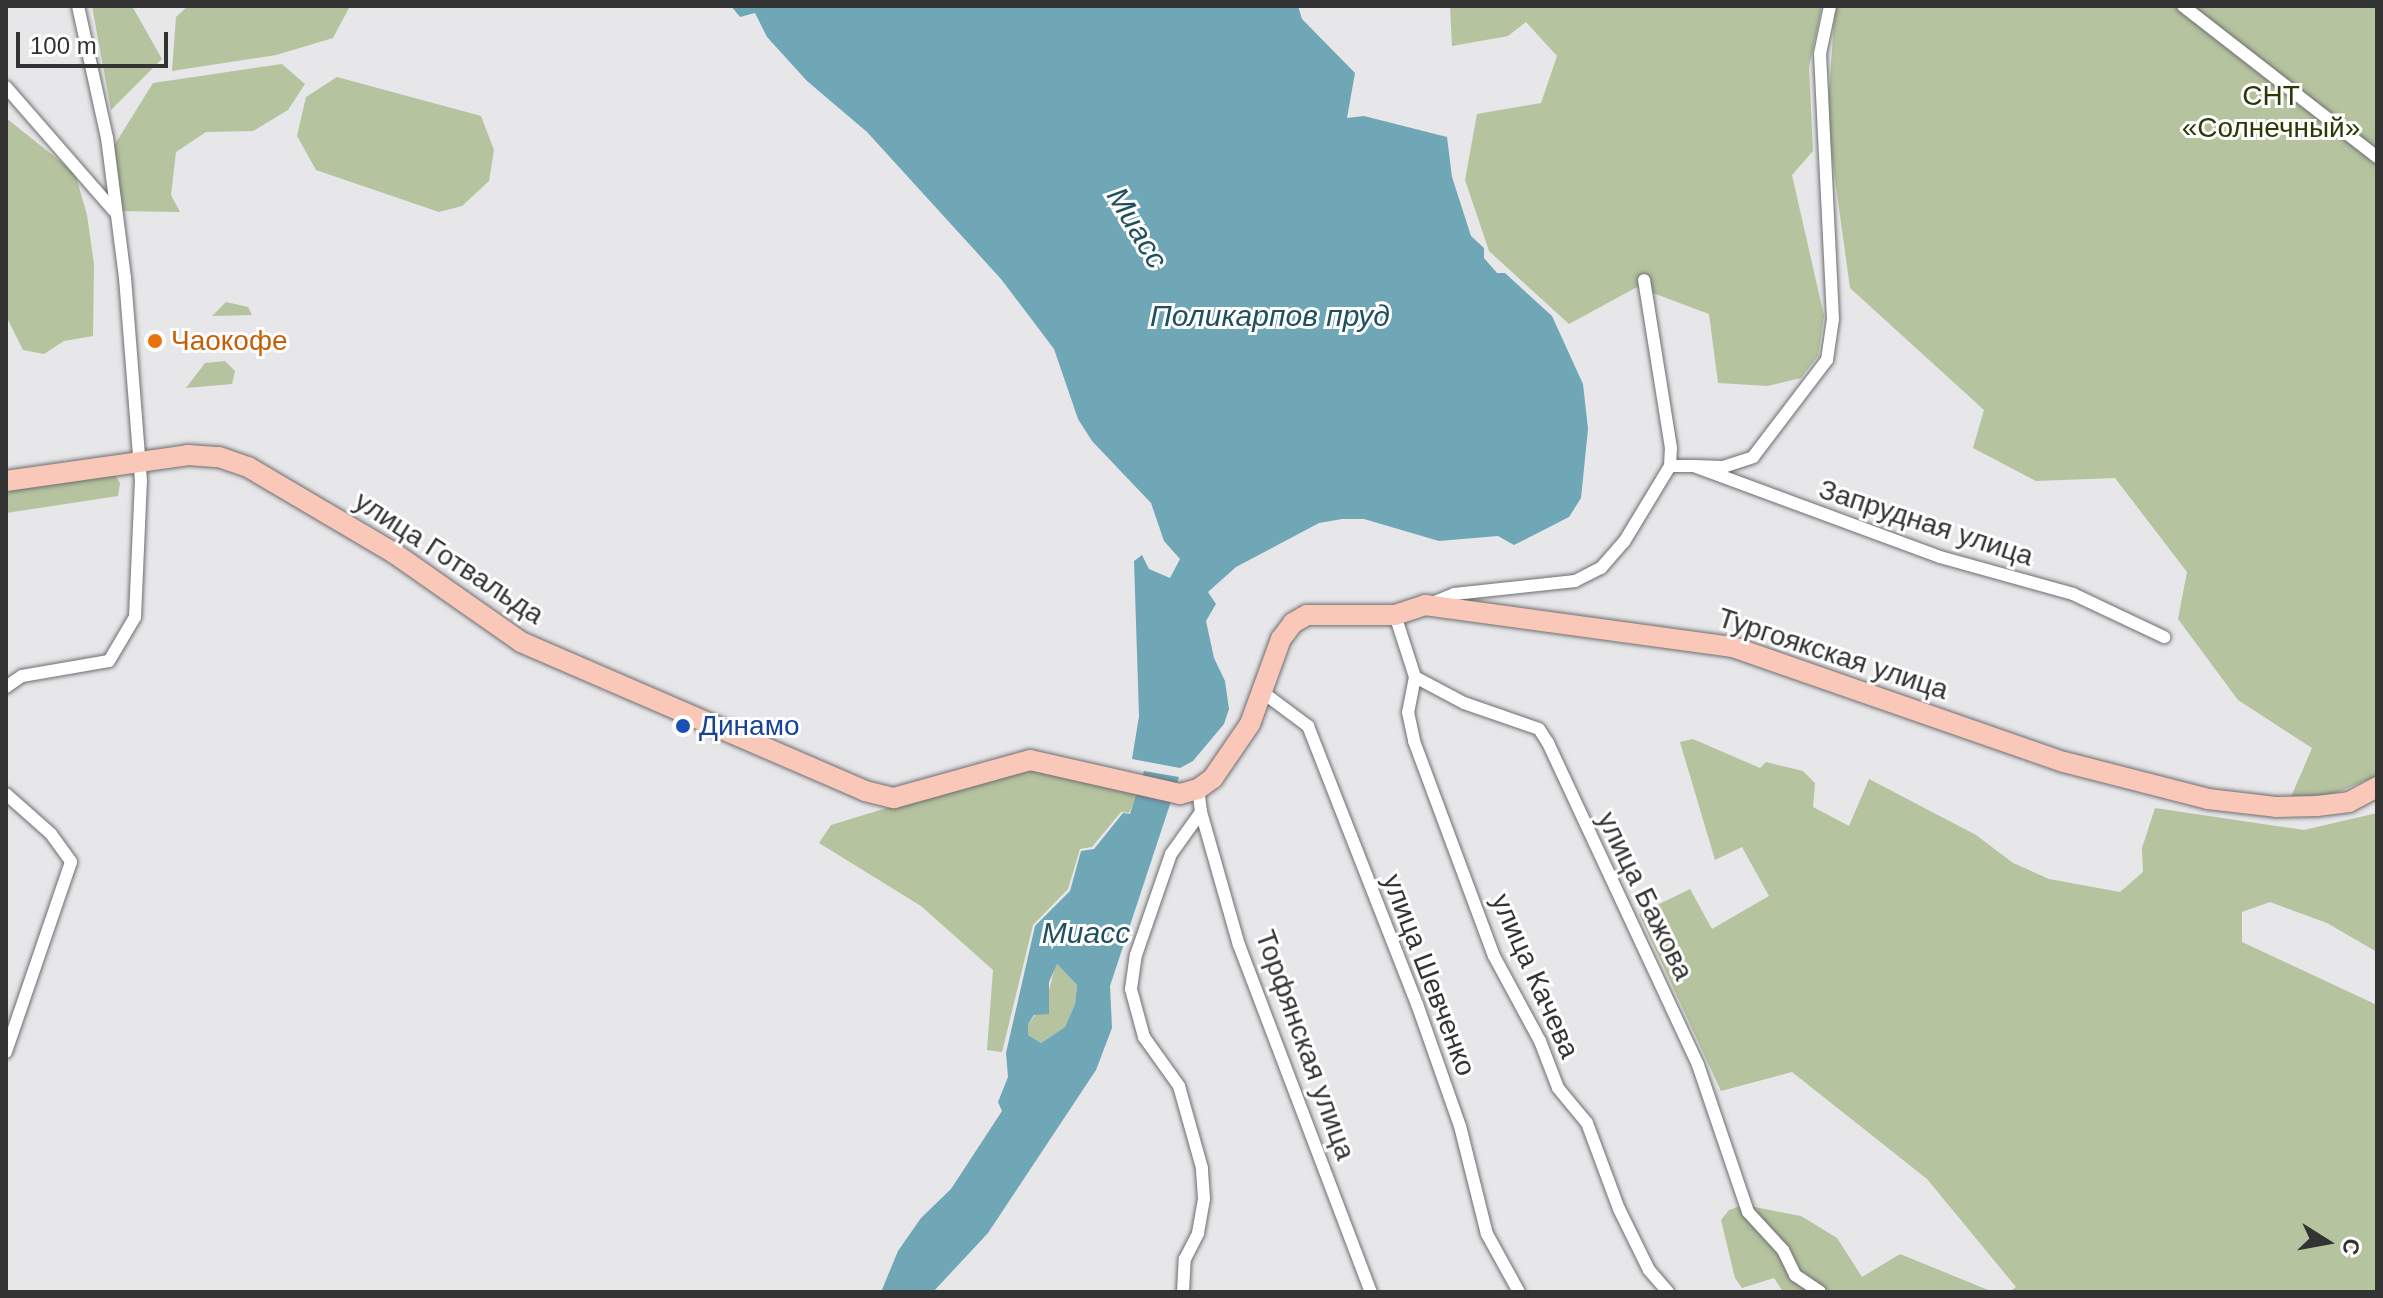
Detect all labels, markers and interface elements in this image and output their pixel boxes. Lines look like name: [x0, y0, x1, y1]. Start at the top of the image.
scale bar: [20, 16, 172, 66]
text: 100 m: [30, 32, 97, 59]
park label: СНТ «Солнечный»: [2182, 79, 2360, 145]
water label: Миасс: [1099, 181, 1175, 275]
water label: Поликарпов пруд: [1150, 298, 1390, 334]
place label: Чаокофе: [171, 324, 288, 358]
marker: Чаокофе: [146, 332, 164, 350]
street label: Запрудная улица: [1815, 473, 2037, 573]
street label: улица Готвальда: [348, 484, 550, 632]
street label: Тургоякская улица: [1714, 601, 1952, 707]
place label: Динамо: [699, 709, 799, 743]
marker: Динамо: [674, 717, 692, 735]
street label: улица Бажова: [1590, 806, 1700, 986]
street label: улица Шевченко: [1375, 869, 1483, 1081]
street label: улица Качева: [1484, 889, 1586, 1063]
water label: Миасс: [1042, 915, 1130, 951]
street label: Торфянская улица: [1248, 926, 1362, 1164]
north arrow: [2287, 1202, 2367, 1282]
text: С: [2337, 1236, 2365, 1257]

